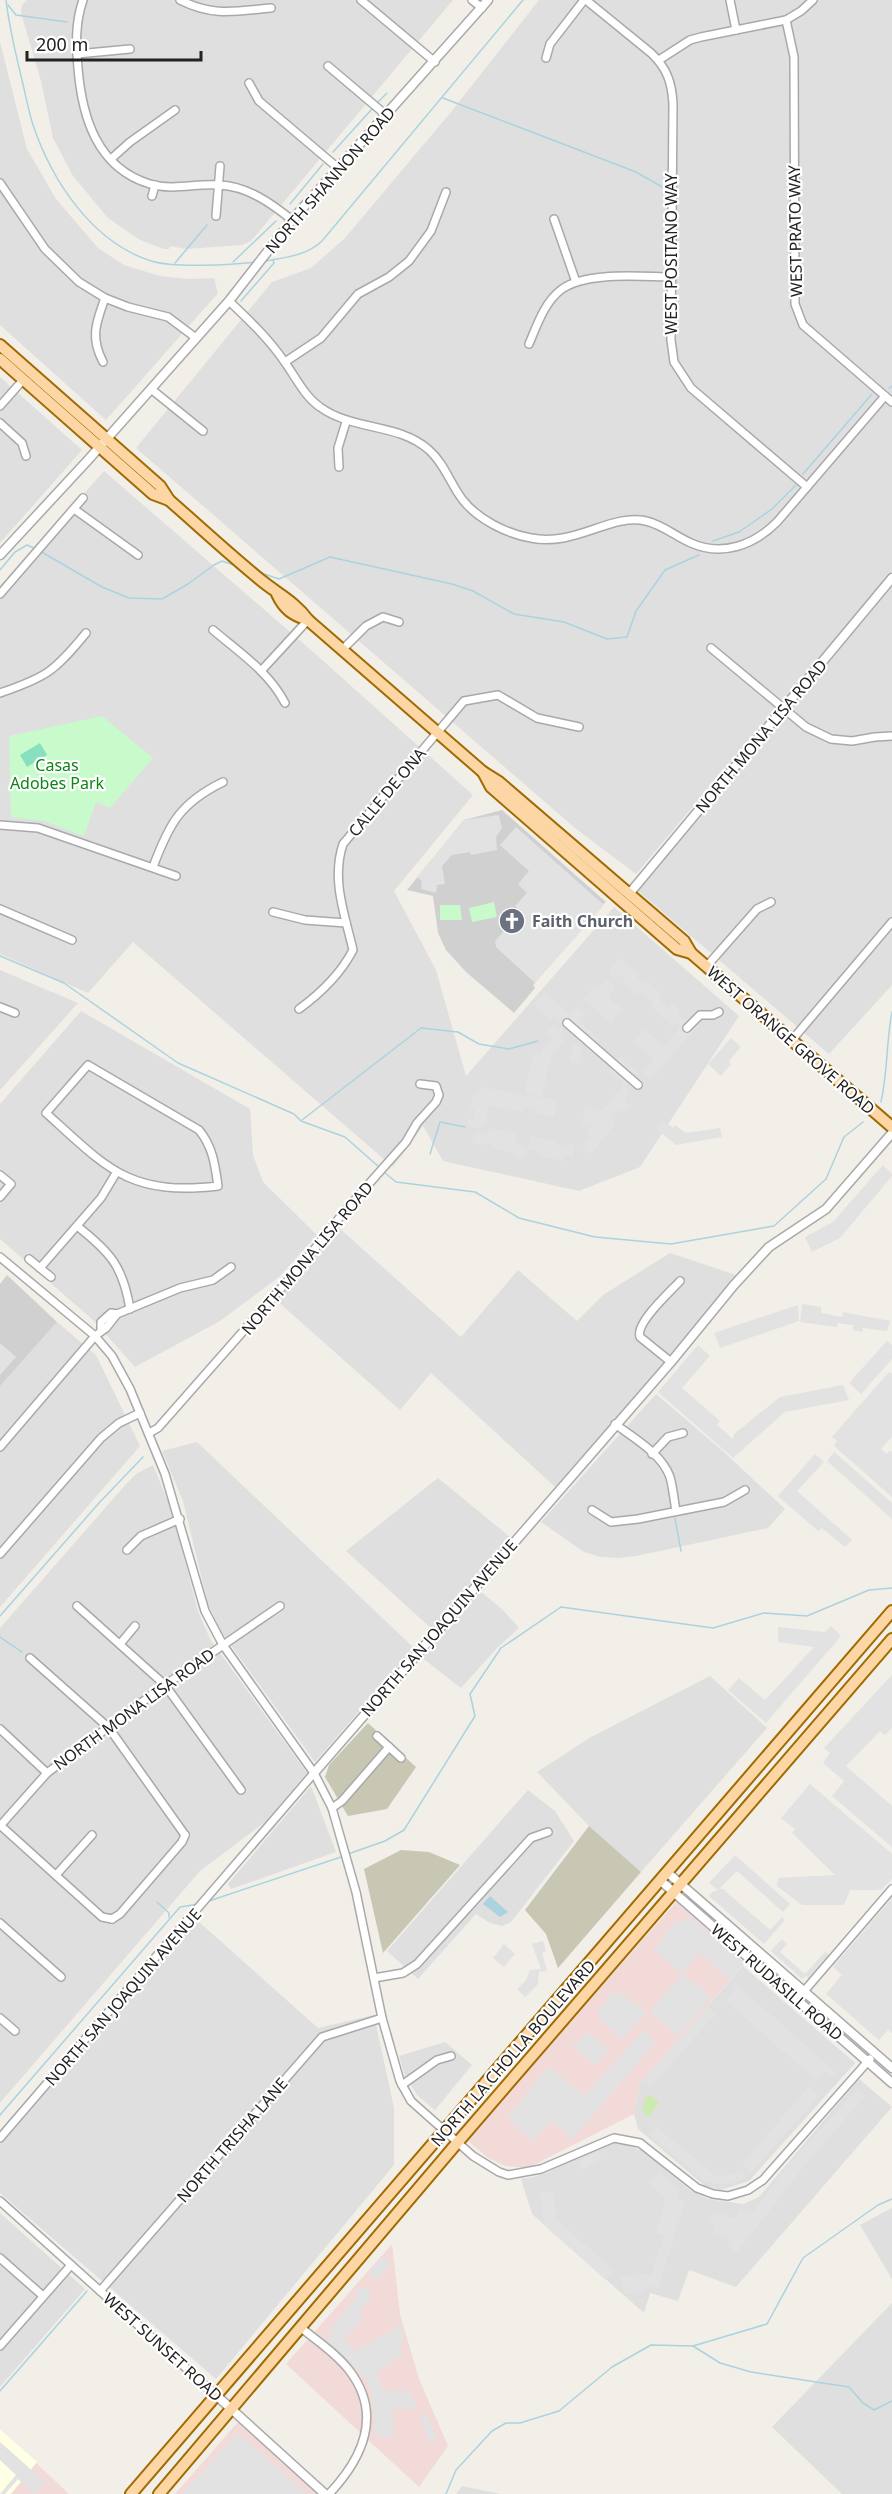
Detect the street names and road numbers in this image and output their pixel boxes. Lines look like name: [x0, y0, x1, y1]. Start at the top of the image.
street label: NORTH SHANNON ROAD: [260, 102, 400, 258]
street label: WEST PRATO WAY: [783, 164, 807, 297]
street label: WEST POSITANO WAY: [660, 172, 682, 335]
street label: NORTH MONA LISA ROAD: [690, 655, 832, 817]
street label: CALLE DE ONA: [343, 742, 431, 841]
street label: WEST ORANGE GROVE ROAD: [702, 961, 880, 1119]
street label: NORTH MONA LISA ROAD: [236, 1177, 378, 1339]
street label: NORTH SAN JOAQUIN AVENUE: [356, 1535, 522, 1721]
street label: NORTH MONA LISA ROAD: [49, 1643, 219, 1775]
street label: NORTH SAN JOAQUIN AVENUE: [40, 1904, 206, 2090]
street label: WEST RUDASILL ROAD: [706, 1919, 848, 2045]
street label: NORTH LA CHOLLA BOULEVARD: [426, 1955, 600, 2151]
street label: NORTH TRISHA LANE: [172, 2073, 292, 2207]
street label: WEST SUNSET ROAD: [99, 2288, 227, 2406]

